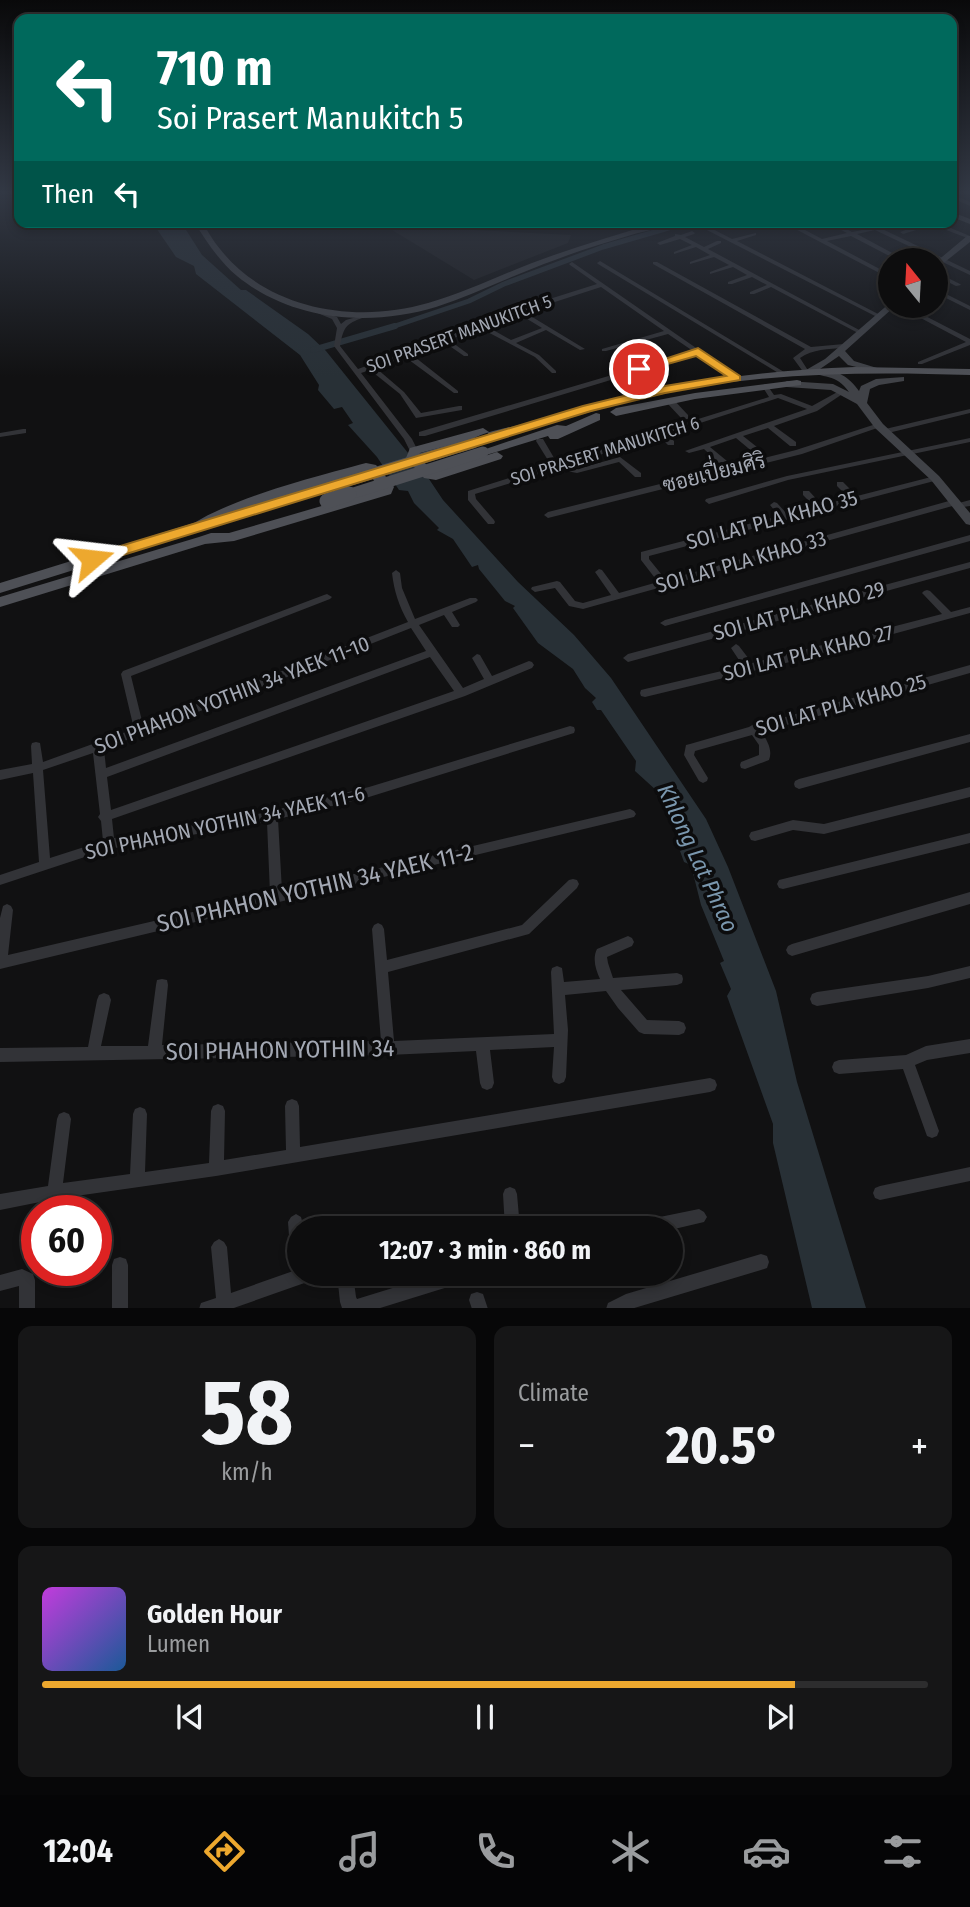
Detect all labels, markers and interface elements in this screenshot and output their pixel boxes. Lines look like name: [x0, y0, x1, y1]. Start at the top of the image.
text: 710 m: [157, 39, 273, 98]
icon: left: [42, 42, 133, 133]
text: Soi Prasert Manukitch 5: [157, 99, 463, 137]
icon: left: [108, 175, 146, 213]
text: Then: [42, 179, 94, 210]
north arrow: [878, 248, 948, 318]
map controls: [878, 248, 948, 318]
street label: SOI PRASERT MANUKITCH 5: [363, 290, 555, 378]
pin: [609, 339, 669, 399]
icon: arrive: [620, 350, 658, 388]
street label: SOI PRASERT MANUKITCH 6: [508, 412, 702, 490]
street label: ซอยเปี่ยมศิริ: [658, 441, 768, 498]
street label: SOI LAT PLA KHAO 35: [684, 485, 860, 555]
position arrow: [55, 522, 129, 596]
street label: SOI LAT PLA KHAO 33: [653, 525, 829, 599]
street label: SOI LAT PLA KHAO 29: [710, 576, 888, 646]
street label: SOI LAT PLA KHAO 27: [720, 619, 896, 687]
street label: SOI PHAHON YOTHIN 34 YAEK 11-10: [91, 630, 373, 760]
street label: SOI LAT PLA KHAO 25: [753, 668, 929, 742]
water label: Khlong Lat Phrao: [651, 779, 745, 937]
street label: SOI PHAHON YOTHIN 34 YAEK 11-6: [83, 781, 367, 865]
street label: SOI PHAHON YOTHIN 34 YAEK 11-2: [154, 838, 476, 938]
street label: SOI PHAHON YOTHIN 34: [166, 1034, 394, 1066]
speed limit sign: 60: [21, 1195, 112, 1286]
text: 12:07 · 3 min · 860 m: [379, 1235, 591, 1266]
text: 58: [201, 1358, 293, 1467]
text: Climate: [518, 1379, 589, 1407]
text: 20.5°: [666, 1414, 780, 1477]
text: −: [518, 1423, 535, 1469]
text: +: [911, 1423, 928, 1469]
text: km/h: [221, 1458, 273, 1486]
text: Golden Hour: [147, 1599, 282, 1630]
text: Lumen: [147, 1630, 210, 1658]
icon: previous: [171, 1698, 209, 1736]
icon: pause: [466, 1698, 504, 1736]
icon: next: [761, 1698, 799, 1736]
icon: directions: [200, 1827, 249, 1876]
icon: music: [335, 1827, 384, 1876]
icon: phone: [471, 1827, 520, 1876]
icon: climate: [606, 1827, 655, 1876]
icon: car: [742, 1827, 791, 1876]
icon: filters: [878, 1827, 927, 1876]
text: 12:04: [43, 1832, 113, 1870]

